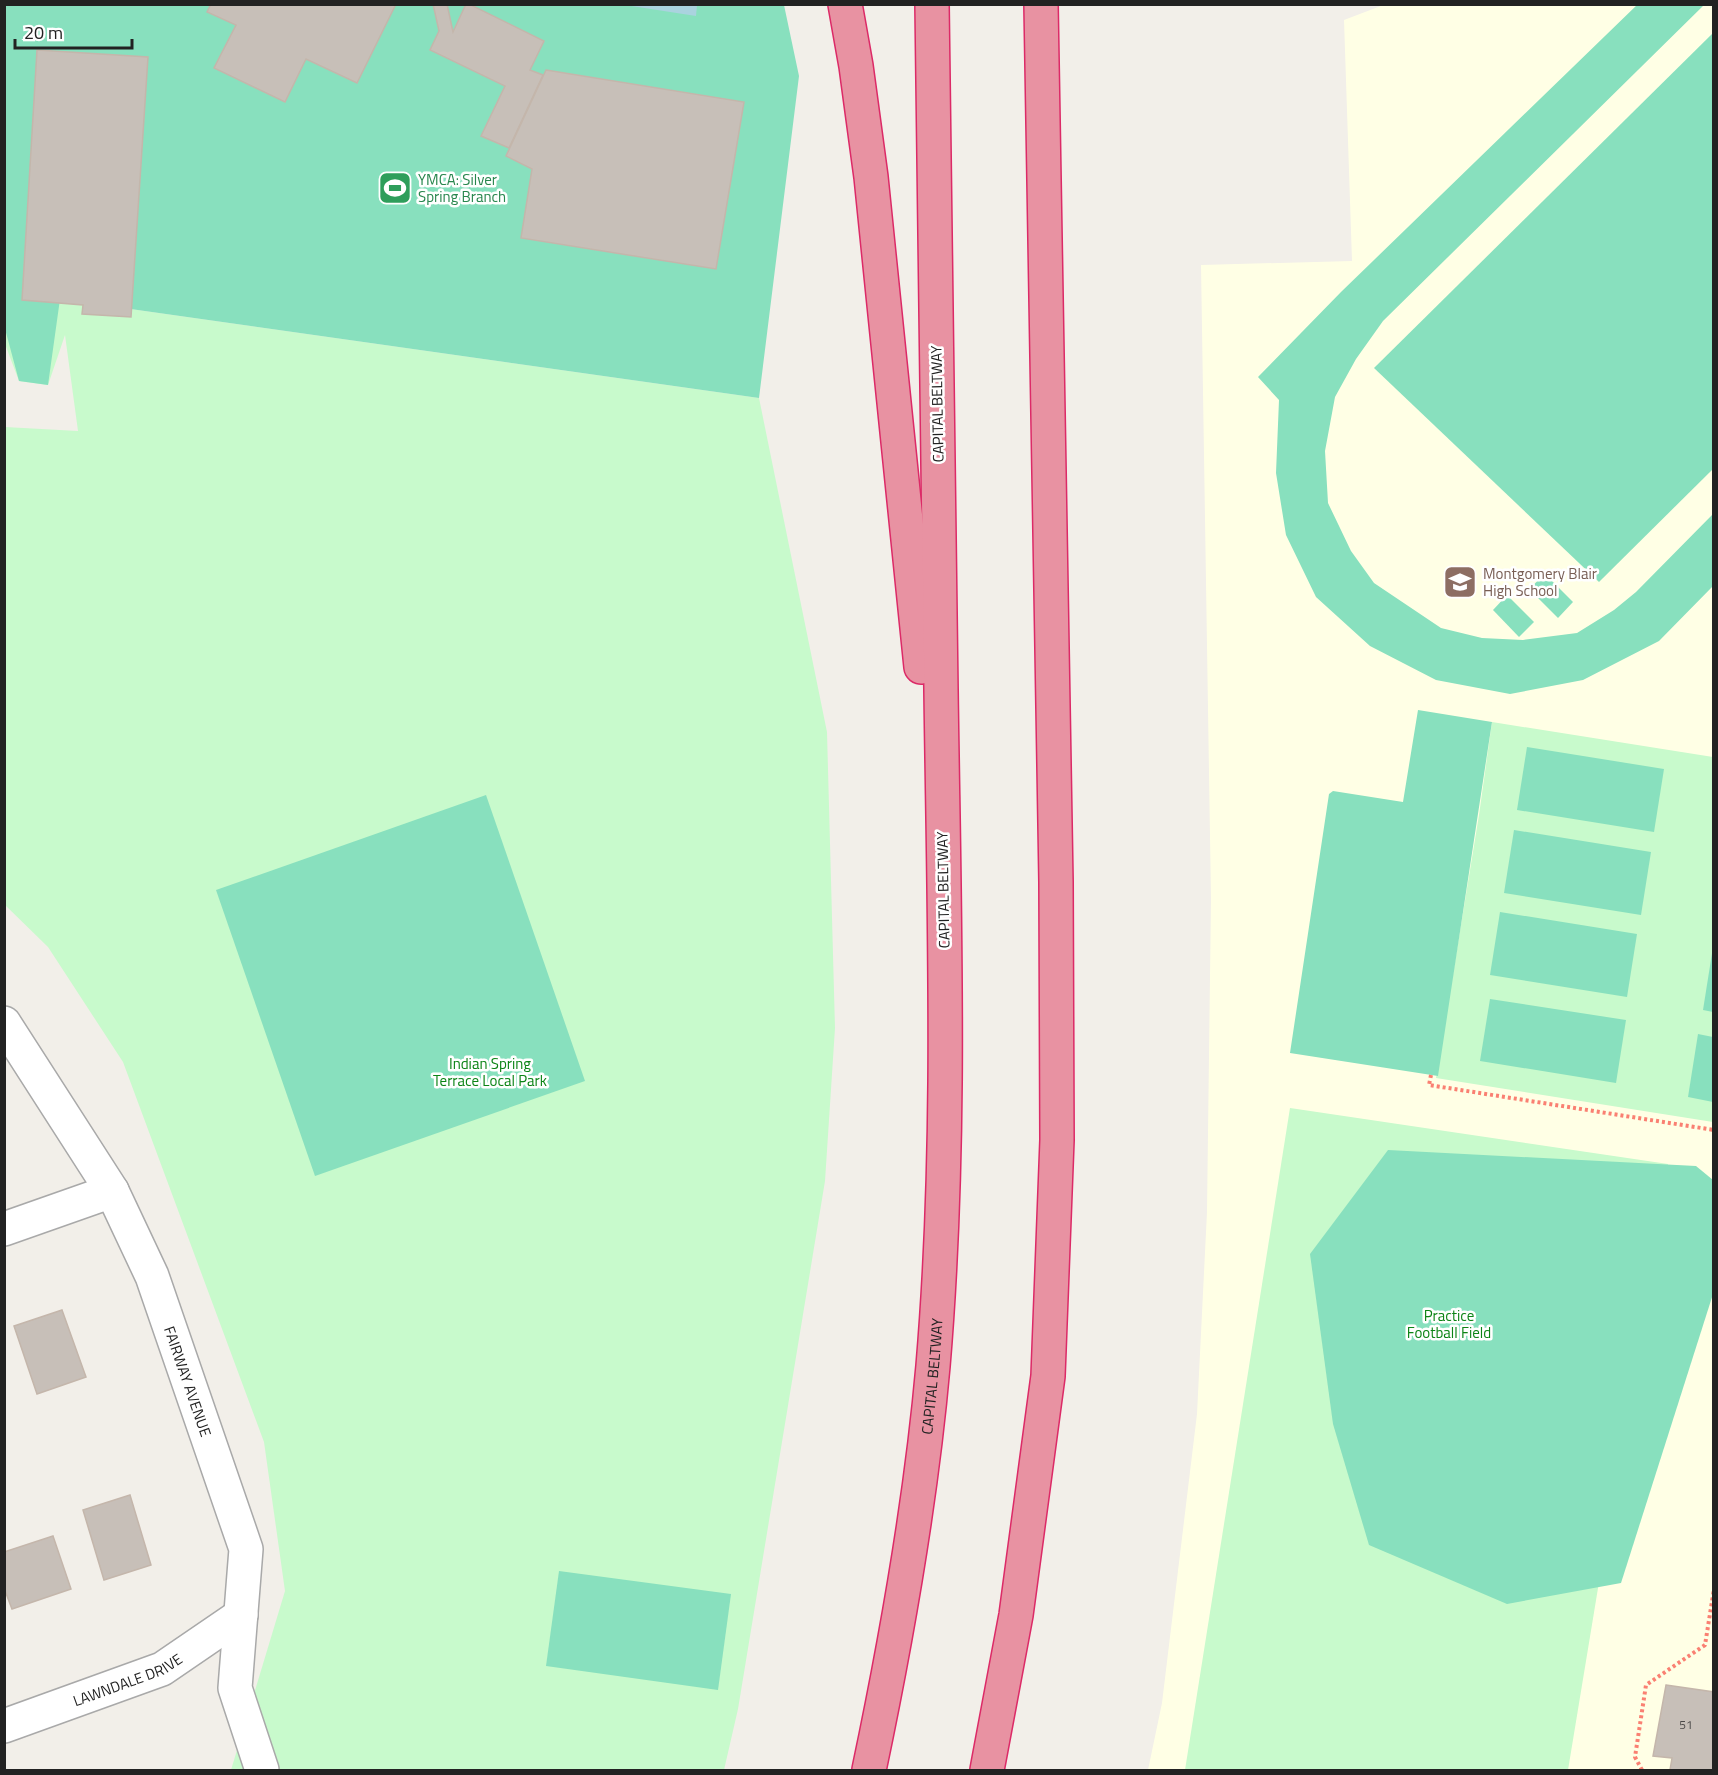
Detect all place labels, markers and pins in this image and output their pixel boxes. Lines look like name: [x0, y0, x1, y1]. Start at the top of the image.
place label: YMCA: Silver Spring Branch: [418, 168, 506, 208]
sports icon: YMCA: Silver Spring Branch: [377, 170, 413, 206]
place label: Montgomery Blair High School: [1483, 562, 1597, 602]
school or university icon: Montgomery Blair High School: [1442, 564, 1478, 600]

